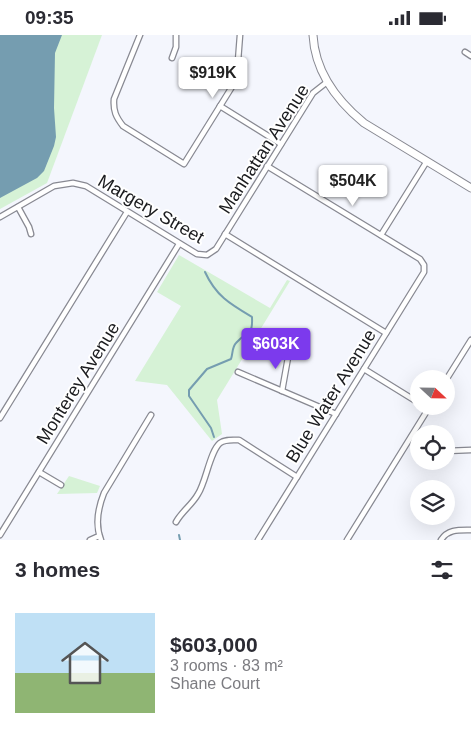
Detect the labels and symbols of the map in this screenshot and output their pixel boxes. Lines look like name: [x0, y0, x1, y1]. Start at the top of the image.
pin: $919K: [178, 57, 248, 99]
street label: Manhattan Avenue: [215, 81, 313, 217]
pin: $504K: [318, 165, 388, 207]
street label: Margery Street: [94, 171, 208, 247]
street label: Monterey Avenue: [32, 318, 124, 448]
street label: Blue Water Avenue: [282, 326, 380, 466]
pin: $603K: [241, 327, 311, 370]
north arrow: [410, 370, 455, 415]

